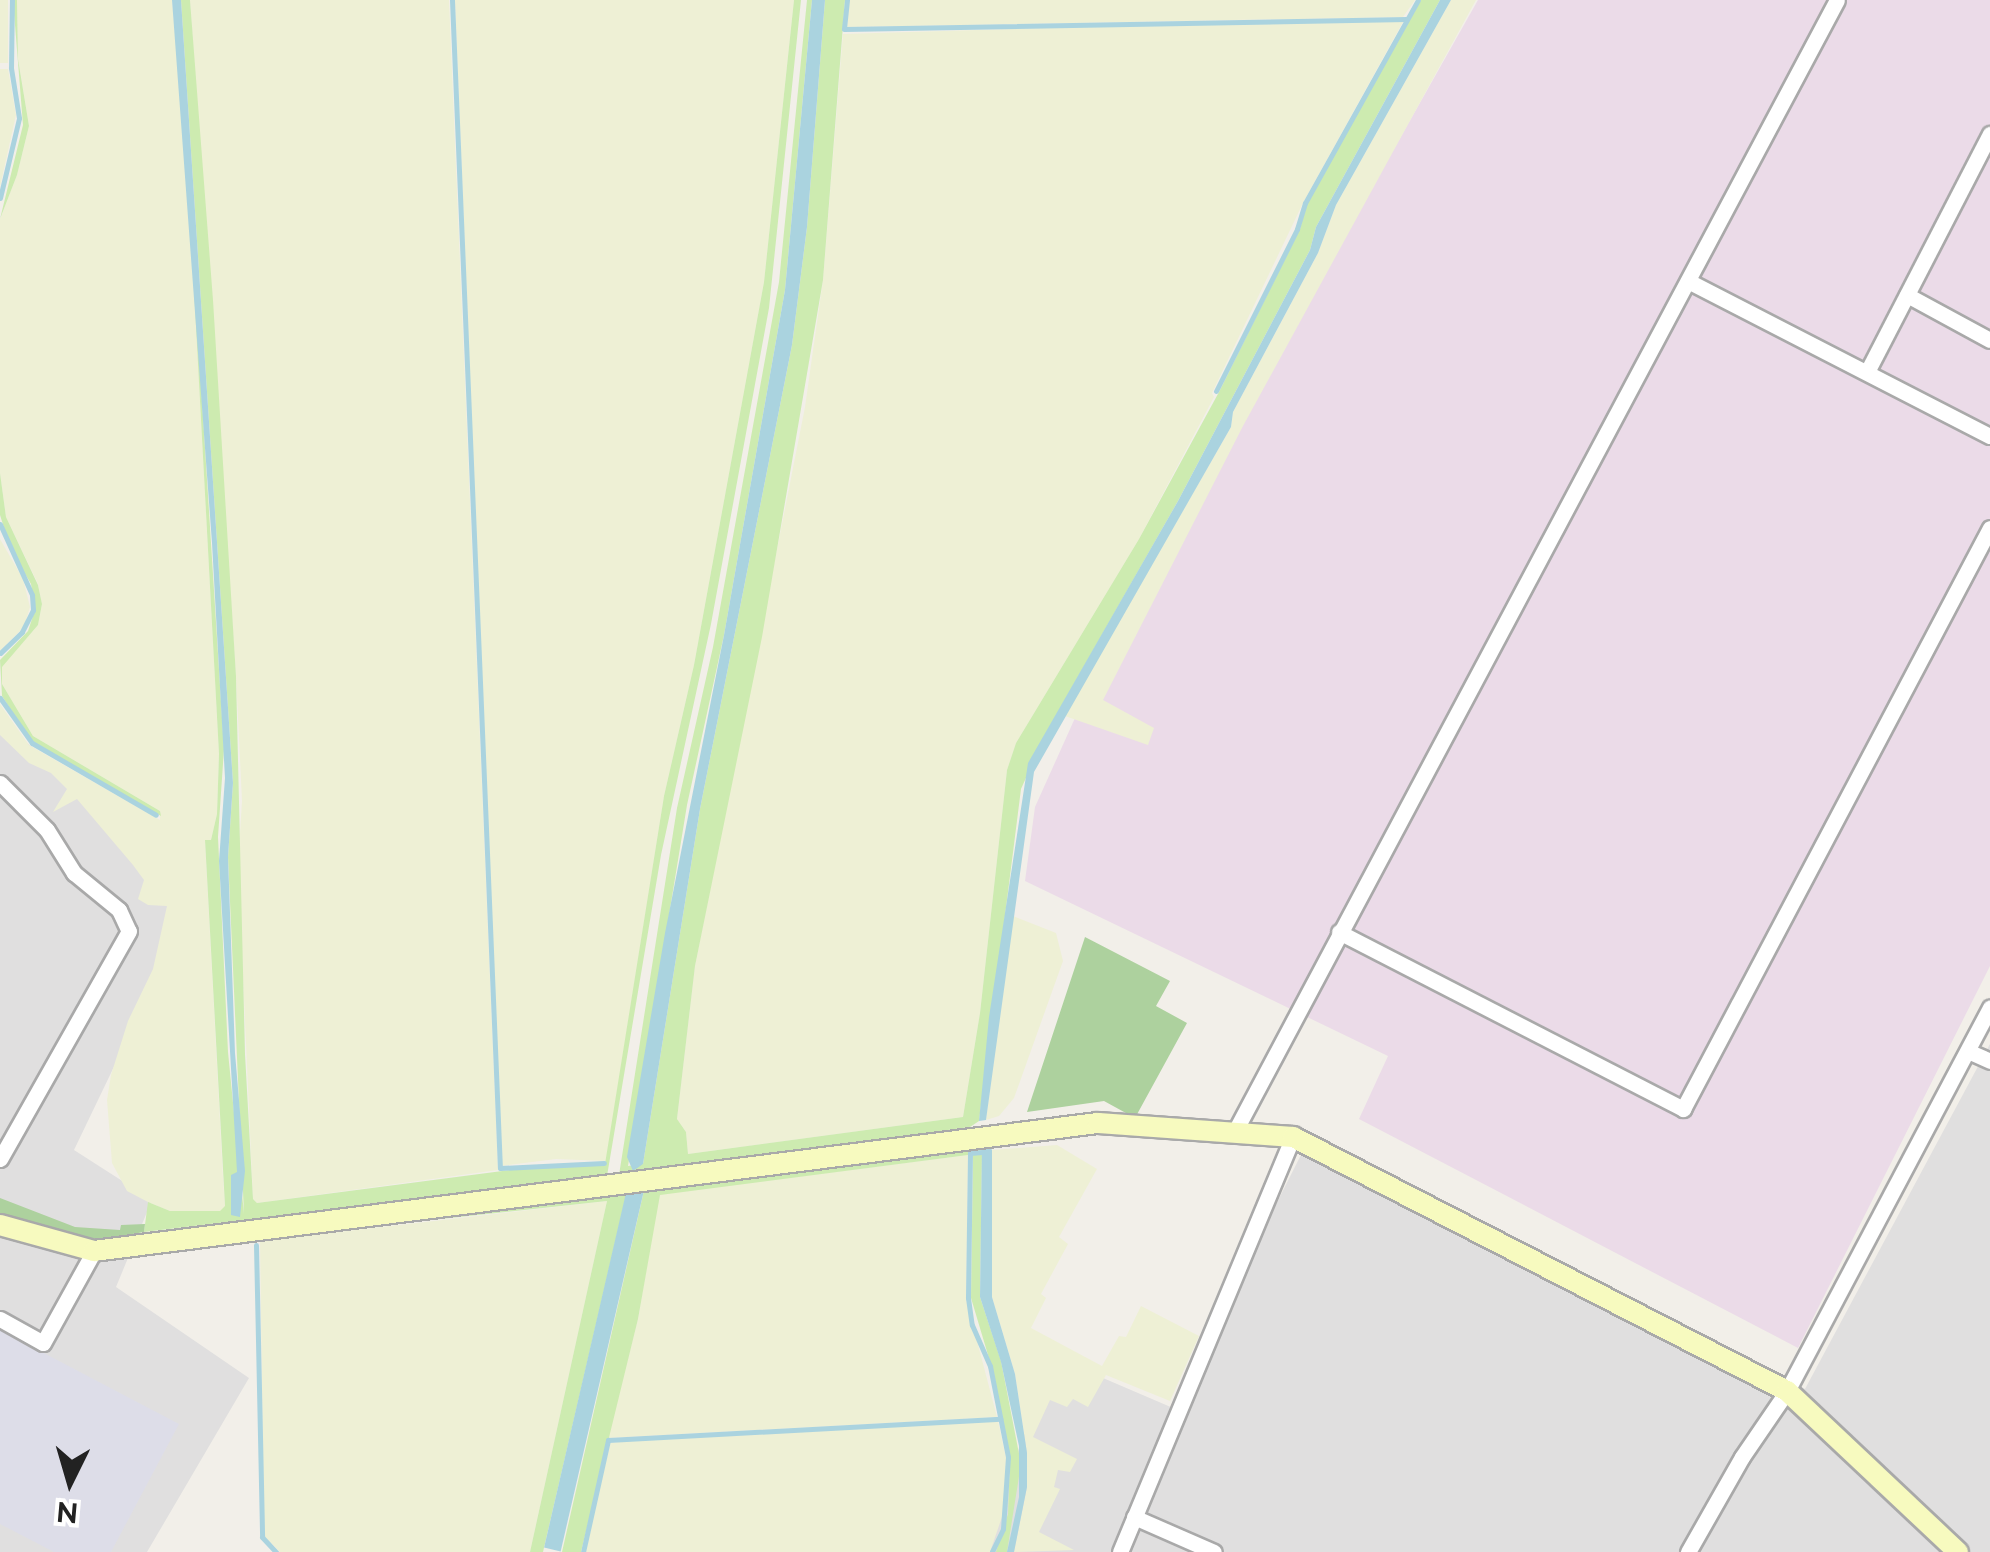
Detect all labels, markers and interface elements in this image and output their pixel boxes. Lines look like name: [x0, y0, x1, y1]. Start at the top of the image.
north arrow: [20, 1432, 120, 1532]
text: N: [55, 1495, 79, 1530]

